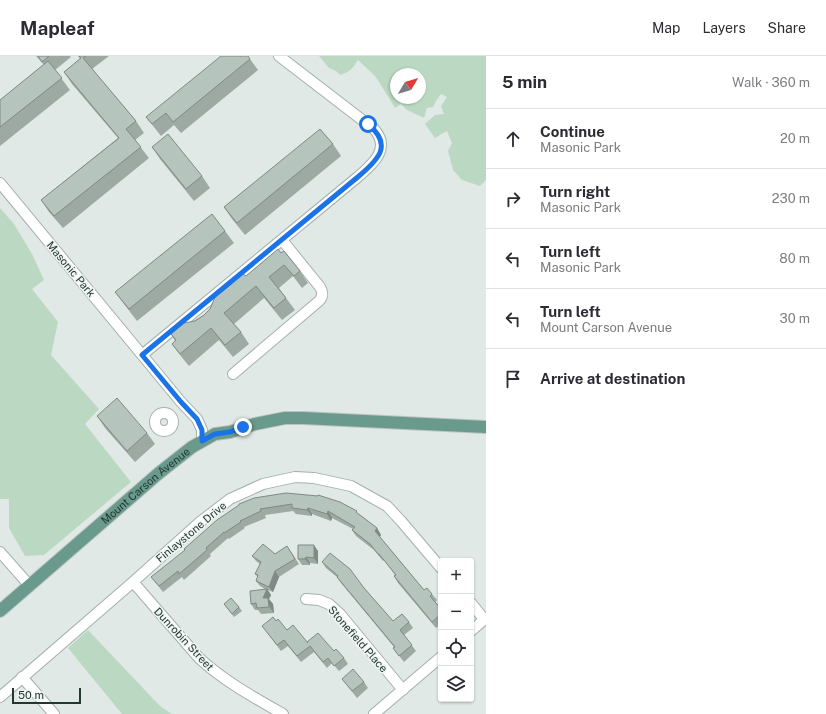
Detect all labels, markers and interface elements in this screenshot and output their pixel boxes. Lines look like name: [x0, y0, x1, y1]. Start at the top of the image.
text: Mapleaf: [20, 17, 94, 39]
text: Map: [652, 20, 680, 36]
text: Layers: [702, 20, 746, 36]
text: Share: [768, 20, 806, 36]
north arrow: [390, 68, 426, 104]
text: 5 min: [502, 72, 547, 92]
text: Walk · 360 m: [732, 75, 810, 90]
route start: [359, 115, 377, 133]
text: Continue: [540, 123, 605, 140]
icon: ahead: [502, 128, 524, 150]
text: 20 m: [780, 131, 810, 146]
text: Masonic Park: [540, 140, 621, 155]
text: Turn right: [540, 183, 610, 200]
icon: right: [502, 188, 524, 210]
text: 230 m: [772, 191, 810, 206]
text: Masonic Park: [540, 200, 621, 215]
street label: Masonic Park: [44, 239, 98, 299]
text: Turn left: [540, 243, 601, 260]
icon: left: [502, 248, 524, 270]
text: 80 m: [779, 251, 810, 266]
text: Masonic Park: [540, 260, 621, 275]
text: Turn left: [540, 303, 601, 320]
icon: left: [502, 308, 524, 330]
text: 30 m: [780, 311, 810, 326]
text: Mount Carson Avenue: [540, 320, 672, 335]
icon: arrive: [502, 368, 524, 390]
text: Arrive at destination: [540, 370, 685, 387]
route end: [234, 418, 252, 436]
street label: Mount Carson Avenue: [99, 445, 192, 526]
street label: Finlaystone Drive: [153, 499, 229, 565]
map controls: [438, 558, 474, 702]
button: +: [438, 558, 474, 594]
button: −: [438, 594, 474, 630]
street label: Stonefield Place: [326, 603, 390, 675]
street label: Dunrobin Street: [152, 605, 216, 673]
button: locate: [438, 630, 474, 666]
button: layers: [438, 666, 474, 702]
scale bar: [12, 686, 81, 705]
text: 50 m: [18, 689, 44, 701]

